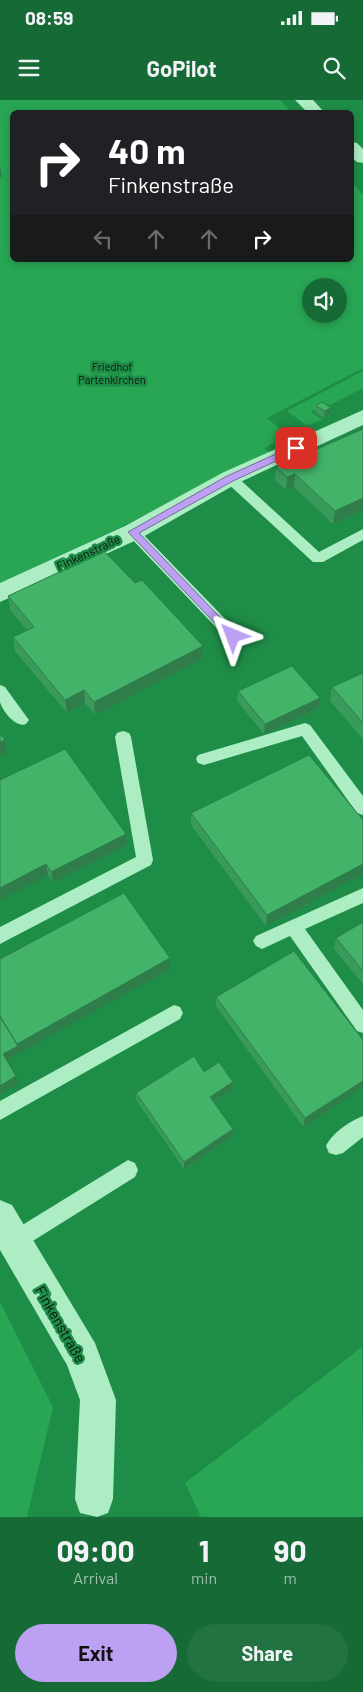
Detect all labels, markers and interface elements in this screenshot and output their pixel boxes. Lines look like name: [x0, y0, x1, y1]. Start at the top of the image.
text: 08:59: [25, 6, 73, 29]
icon: menu: [15, 54, 43, 82]
icon: search: [320, 54, 348, 82]
text: GoPilot: [146, 55, 217, 81]
text: 40 m: [108, 129, 185, 171]
icon: right: [25, 130, 90, 195]
text: Finkenstraße: [108, 171, 234, 197]
icon: left: [89, 225, 117, 253]
icon: ahead: [142, 225, 170, 253]
icon: ahead: [195, 225, 223, 253]
icon: right: [248, 225, 276, 253]
map controls: [302, 278, 347, 323]
button: sound: [302, 278, 347, 323]
park label: Friedhof Partenkirchen: [78, 360, 146, 386]
pin: [275, 427, 317, 469]
icon: arrive: [282, 434, 310, 462]
street label: Finkenstraße: [54, 531, 122, 573]
position arrow: [206, 609, 258, 661]
street label: Finkenstraße: [32, 1282, 90, 1366]
text: 09:00: [56, 1532, 135, 1568]
text: 1: [199, 1532, 209, 1568]
text: 90: [274, 1532, 307, 1568]
text: Arrival: [73, 1568, 118, 1587]
text: min: [191, 1568, 217, 1587]
text: m: [283, 1568, 297, 1587]
button: Exit: [15, 1624, 177, 1682]
button: Share: [187, 1624, 348, 1682]

